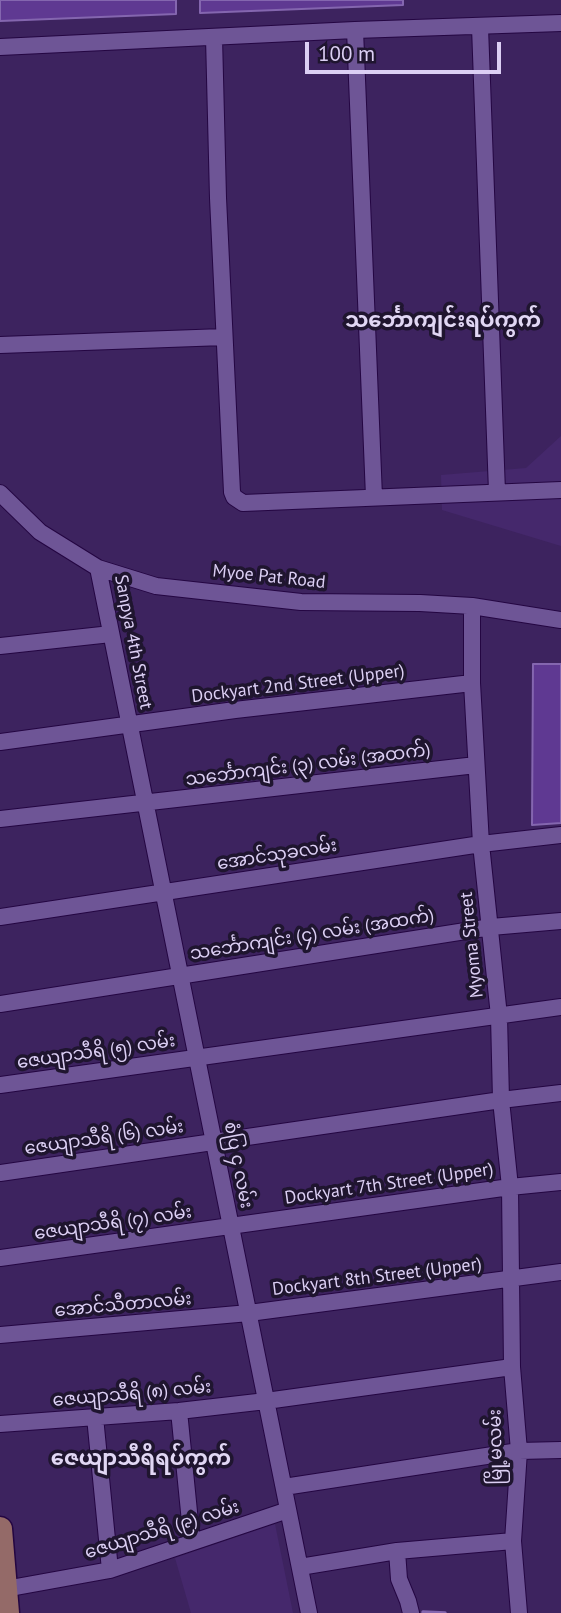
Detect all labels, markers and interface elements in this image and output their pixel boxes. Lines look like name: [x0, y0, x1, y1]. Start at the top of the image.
scale bar: [309, 28, 505, 72]
text: 100 m: [318, 40, 375, 67]
district label: သင်္ဘောကျင်းရပ်ကွက်: [345, 308, 541, 334]
street label: Myoe Pat Road: [211, 560, 327, 594]
street label: Sanpya 4th Street: [109, 573, 157, 711]
street label: Dockyart 2nd Street (Upper): [190, 660, 406, 708]
street label: သင်္ဘောကျင်း (၃) လမ်း (အထက်): [184, 739, 432, 791]
street label: အောင်သုခလမ်း: [215, 835, 339, 875]
street label: Myoma Street: [456, 891, 488, 999]
street label: သင်္ဘောကျင်း (၄) လမ်း (အထက်): [188, 905, 436, 965]
street label: ဇေယျာသီရိ (၅) လမ်း: [15, 1030, 177, 1074]
street label: ဇေယျာသီရိ (၆) လမ်း: [23, 1116, 185, 1160]
street label: စံပြ ၄ လမ်း: [219, 1120, 257, 1210]
street label: Dockyart 7th Street (Upper): [283, 1159, 495, 1209]
street label: ဇေယျာသီရိ (၇) လမ်း: [33, 1201, 193, 1245]
street label: Dockyart 8th Street (Upper): [271, 1253, 483, 1301]
street label: အောင်သီတာလမ်း: [54, 1288, 192, 1322]
street label: ဇေယျာသီရိ (၈) လမ်း: [52, 1376, 212, 1412]
street label: မြို့မလမ်း: [485, 1409, 507, 1485]
district label: ဇေယျာသီရိရပ်ကွက်: [51, 1446, 231, 1472]
street label: ဇေယျာသီရိ (၉) လမ်း: [82, 1496, 242, 1564]

